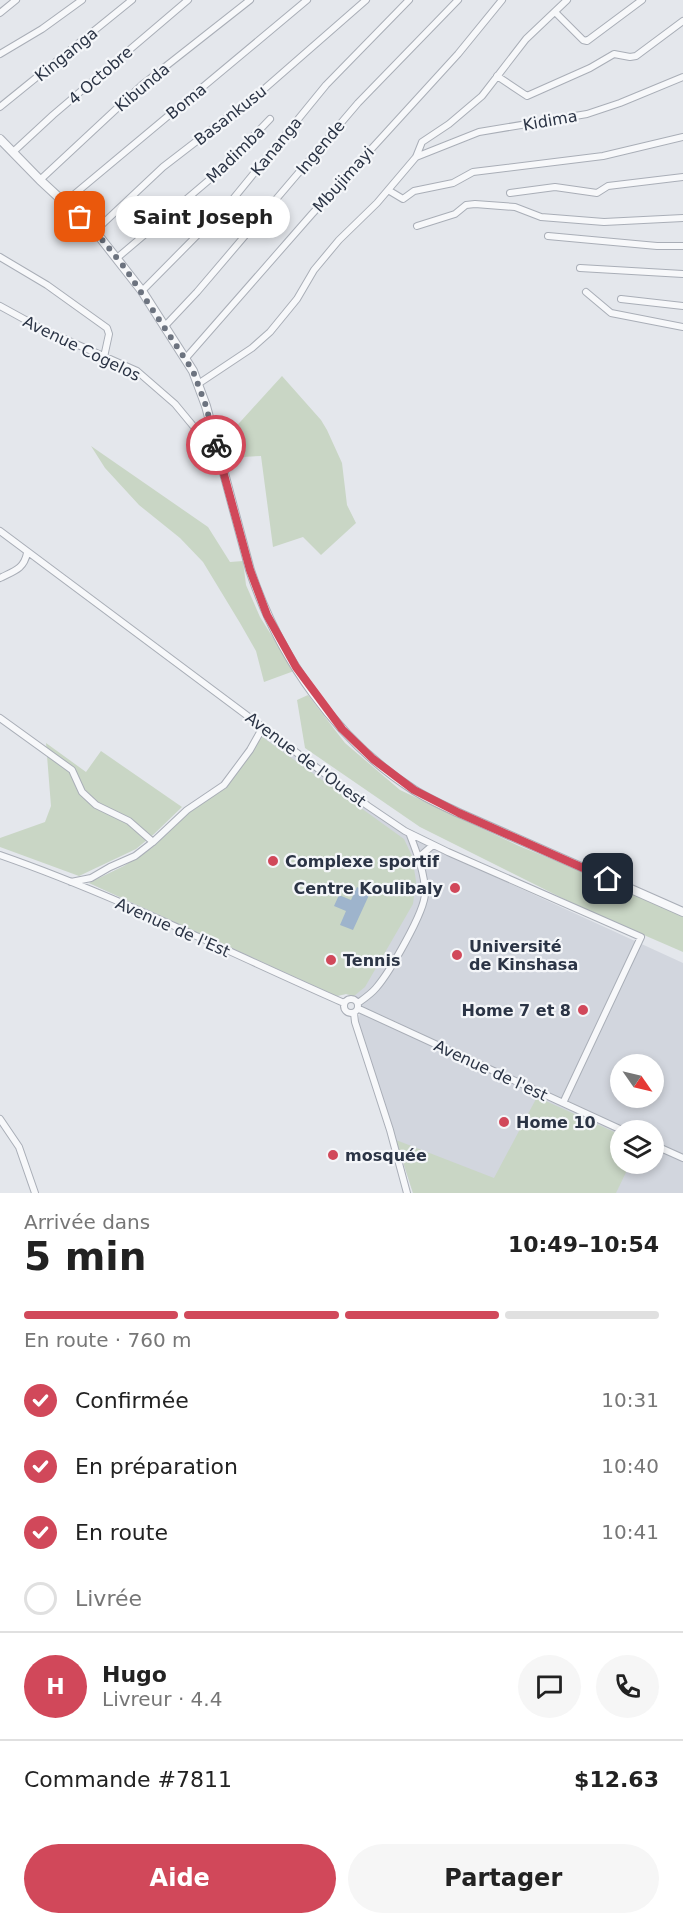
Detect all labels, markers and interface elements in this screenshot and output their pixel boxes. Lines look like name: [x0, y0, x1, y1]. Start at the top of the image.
street label: Kinganga: [31, 23, 101, 85]
street label: 4 Octobre: [64, 42, 136, 108]
street label: Kibunda: [111, 59, 173, 116]
street label: Boma: [162, 79, 210, 123]
street label: Basankusu: [190, 81, 270, 149]
street label: Kidima: [521, 106, 579, 135]
street label: Kananga: [247, 113, 306, 180]
street label: Ingende: [292, 116, 349, 178]
street label: Madimba: [202, 122, 268, 187]
street label: Mbujimayi: [309, 142, 378, 216]
pin: [54, 191, 105, 242]
callout: Saint Joseph: [116, 196, 290, 238]
icon: bag: [63, 200, 96, 233]
text: Saint Joseph: [133, 205, 273, 229]
street label: Avenue Cogelos: [20, 312, 143, 385]
courier: [186, 415, 246, 475]
icon: bike: [200, 429, 233, 462]
street label: Avenue de l'Ouest: [242, 708, 370, 811]
place label: Complexe sportif: [285, 852, 440, 871]
pin: [582, 853, 633, 904]
marker: Complexe sportif: [266, 854, 280, 868]
icon: home: [591, 862, 624, 895]
place label: Centre Koulibaly: [293, 879, 444, 898]
marker: Centre Koulibaly: [448, 881, 462, 895]
street label: Avenue de l'Est: [113, 894, 233, 961]
place label: Université de Kinshasa: [469, 937, 578, 974]
marker: Université de Kinshasa: [450, 948, 464, 962]
place label: Tennis: [343, 951, 400, 970]
marker: Tennis: [324, 953, 338, 967]
place label: Home 7 et 8: [462, 1001, 571, 1020]
marker: Home 7 et 8: [576, 1003, 590, 1017]
street label: Avenue de l'est: [431, 1036, 551, 1105]
north arrow: [610, 1054, 664, 1108]
map controls: [610, 1054, 664, 1174]
place label: Home 10: [516, 1113, 596, 1132]
marker: Home 10: [497, 1115, 511, 1129]
button: layers: [610, 1120, 664, 1174]
place label: mosquée: [345, 1146, 427, 1165]
marker: mosquée: [326, 1148, 340, 1162]
text: Arrivée dans: [24, 1210, 150, 1234]
text: 10:49–10:54: [508, 1232, 659, 1257]
text: 5 min: [24, 1234, 146, 1279]
text: En route · 760 m: [24, 1328, 192, 1352]
icon: check: [24, 1384, 57, 1417]
text: Confirmée: [75, 1388, 189, 1413]
text: 10:31: [601, 1388, 659, 1412]
icon: check: [24, 1450, 57, 1483]
text: En préparation: [75, 1454, 238, 1479]
text: 10:40: [601, 1454, 659, 1478]
icon: check: [24, 1516, 57, 1549]
text: En route: [75, 1520, 168, 1545]
text: 10:41: [601, 1520, 659, 1544]
text: Livrée: [75, 1586, 142, 1611]
button: chat: [518, 1655, 581, 1718]
button: phone: [596, 1655, 659, 1718]
text: Hugo: [102, 1662, 167, 1687]
text: H: [46, 1674, 65, 1699]
text: Livreur · 4.4: [102, 1687, 222, 1711]
text: Commande #7811: [24, 1767, 232, 1792]
text: $12.63: [574, 1767, 659, 1792]
button: Aide: [24, 1844, 336, 1913]
button: Partager: [348, 1844, 659, 1913]

